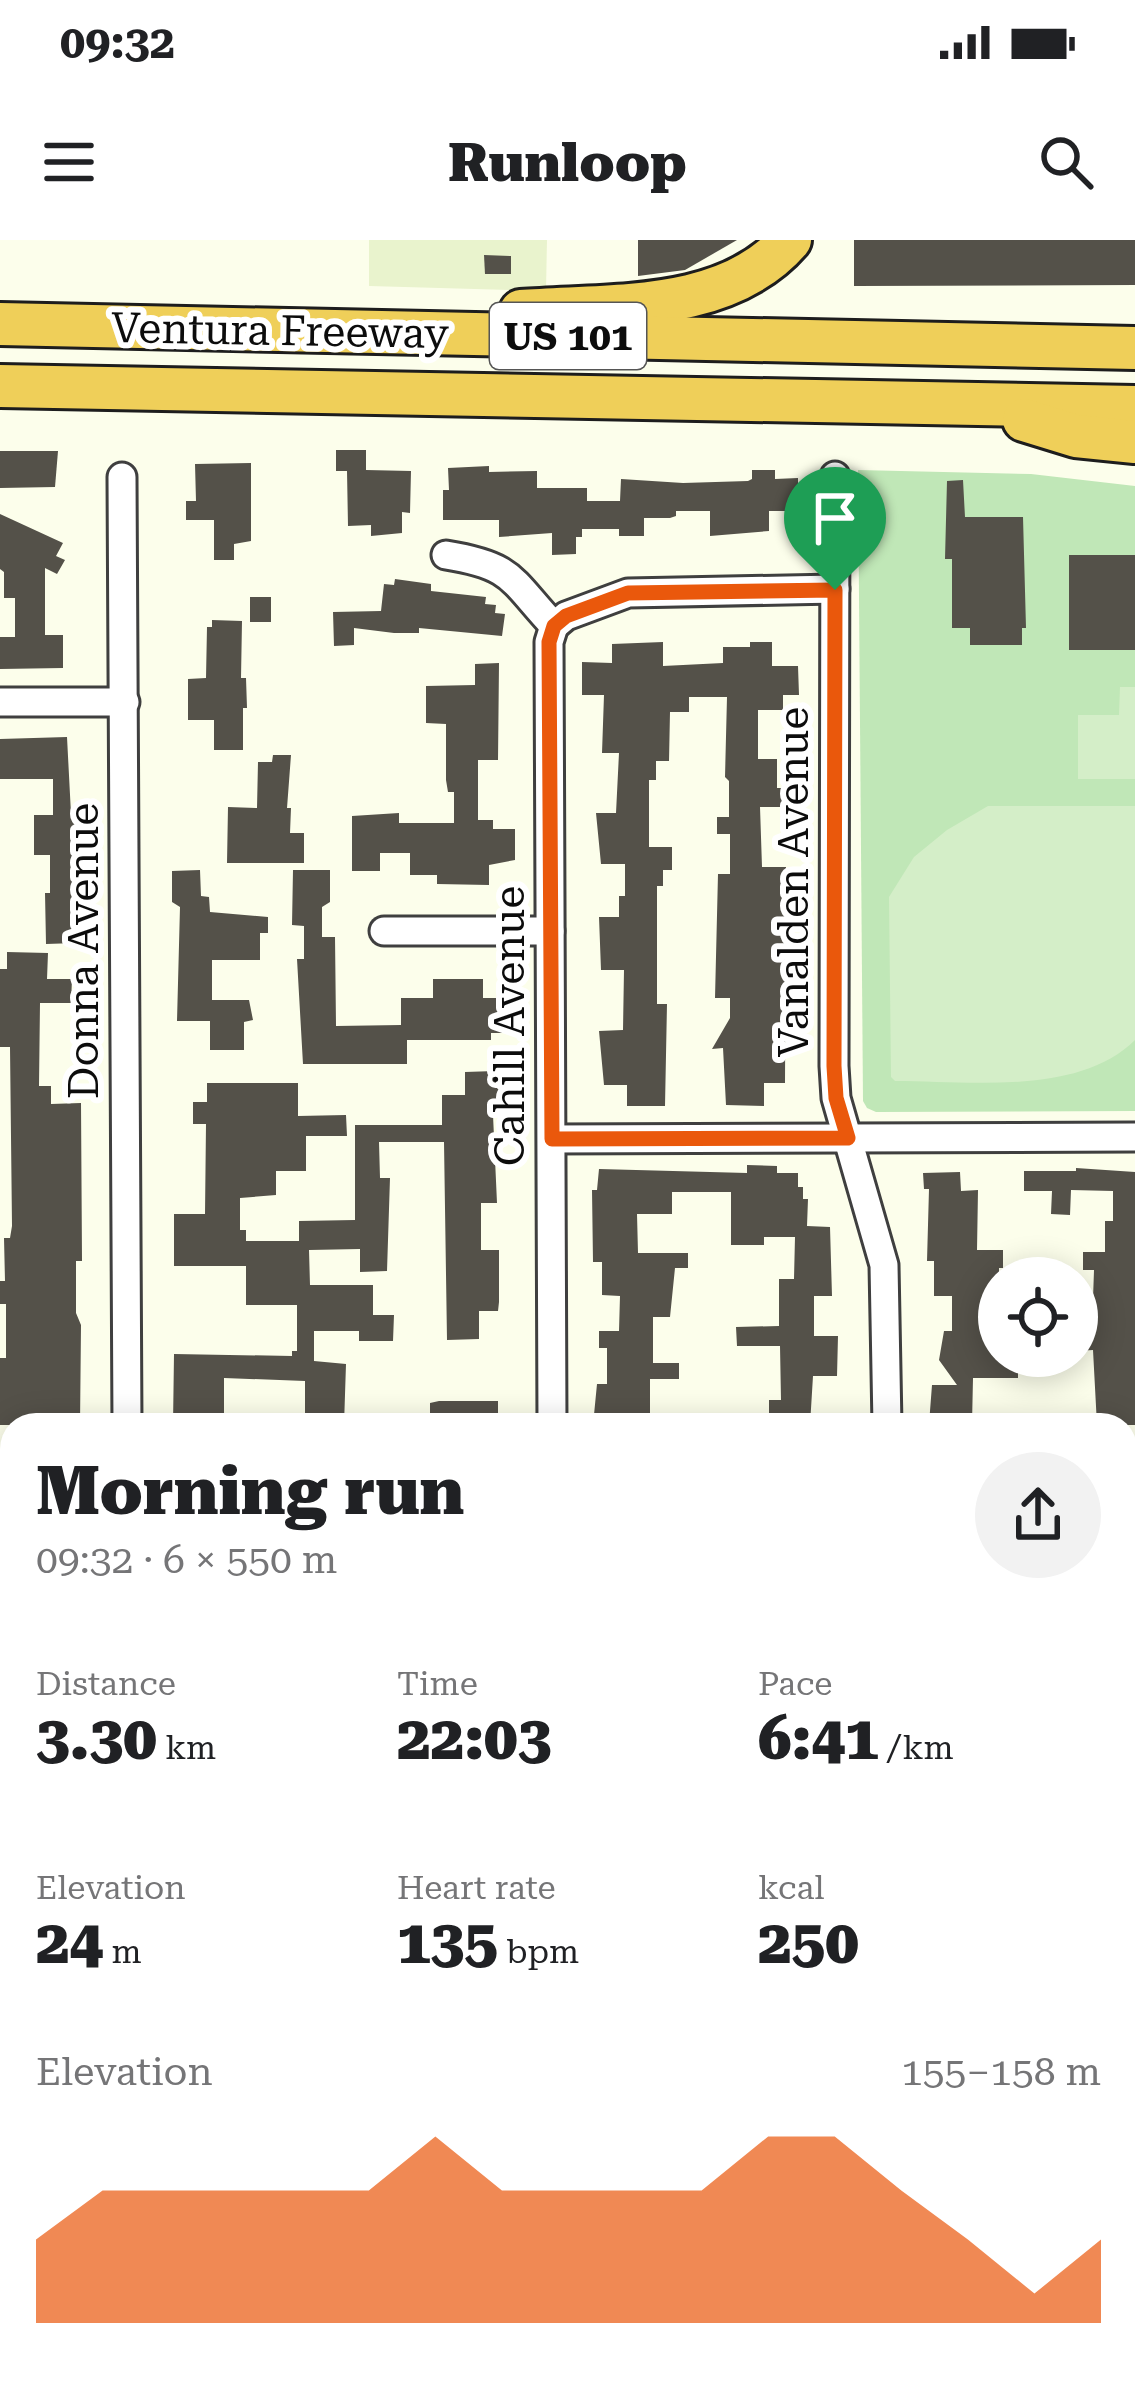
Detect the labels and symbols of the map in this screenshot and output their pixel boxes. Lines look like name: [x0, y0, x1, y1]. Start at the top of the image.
street label: Ventura Freeway: [111, 303, 449, 358]
road number: US 101: [490, 303, 646, 369]
pin: [784, 467, 886, 590]
street label: Vanalden Avenue: [769, 707, 818, 1057]
street label: Donna Avenue: [59, 803, 108, 1099]
street label: Cahill Avenue: [485, 886, 534, 1166]

